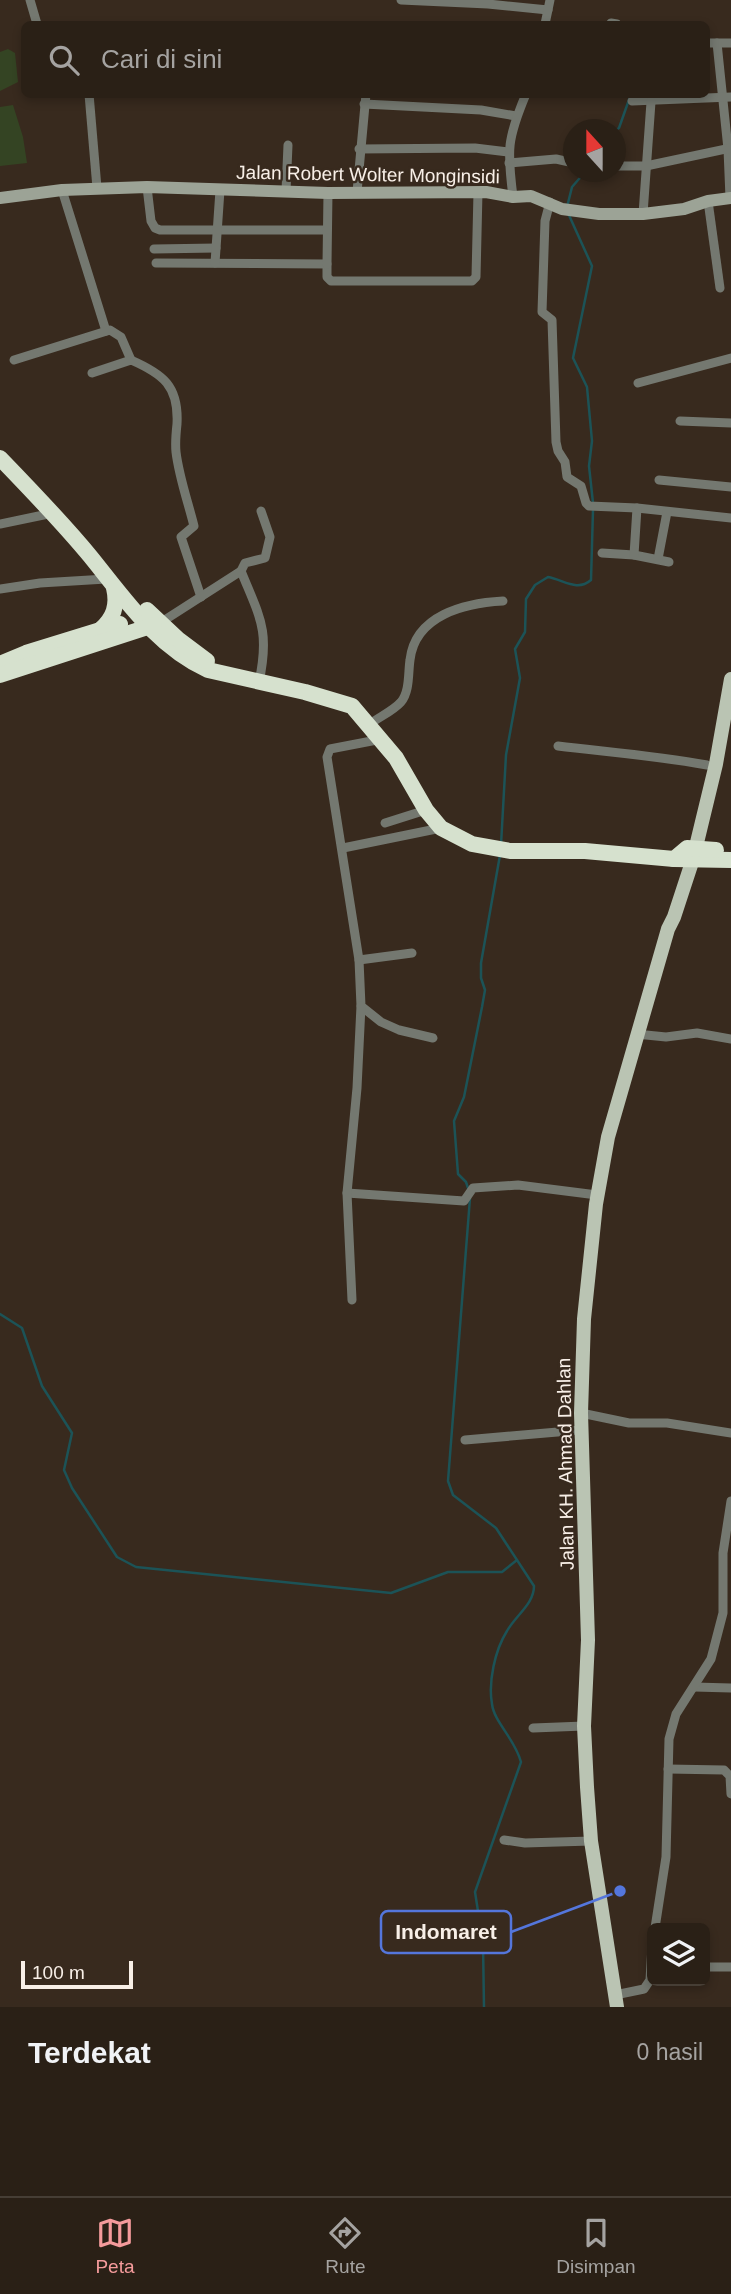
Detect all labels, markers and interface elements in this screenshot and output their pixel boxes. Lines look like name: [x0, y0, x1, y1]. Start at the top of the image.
search box: [21, 21, 710, 98]
icon: search: [45, 41, 83, 79]
text: Cari di sini: [101, 44, 222, 74]
north arrow: [563, 119, 626, 182]
street label: Jalan Robert Wolter Monginsidi: [236, 162, 500, 187]
street label: Jalan KH. Ahmad Dahlan: [553, 1358, 578, 1570]
callout: Indomaret: [381, 1911, 511, 1953]
text: Indomaret: [395, 1920, 497, 1943]
map controls: [647, 1923, 710, 1986]
button: layers: [647, 1923, 710, 1986]
scale bar: [21, 1958, 133, 1990]
text: 100 m: [32, 1962, 85, 1983]
text: Terdekat: [28, 2036, 151, 2069]
text: 0 hasil: [637, 2039, 703, 2065]
tab: Peta: [95, 2214, 135, 2278]
tab: Rute: [325, 2214, 366, 2278]
tab: Disimpan: [556, 2214, 636, 2278]

